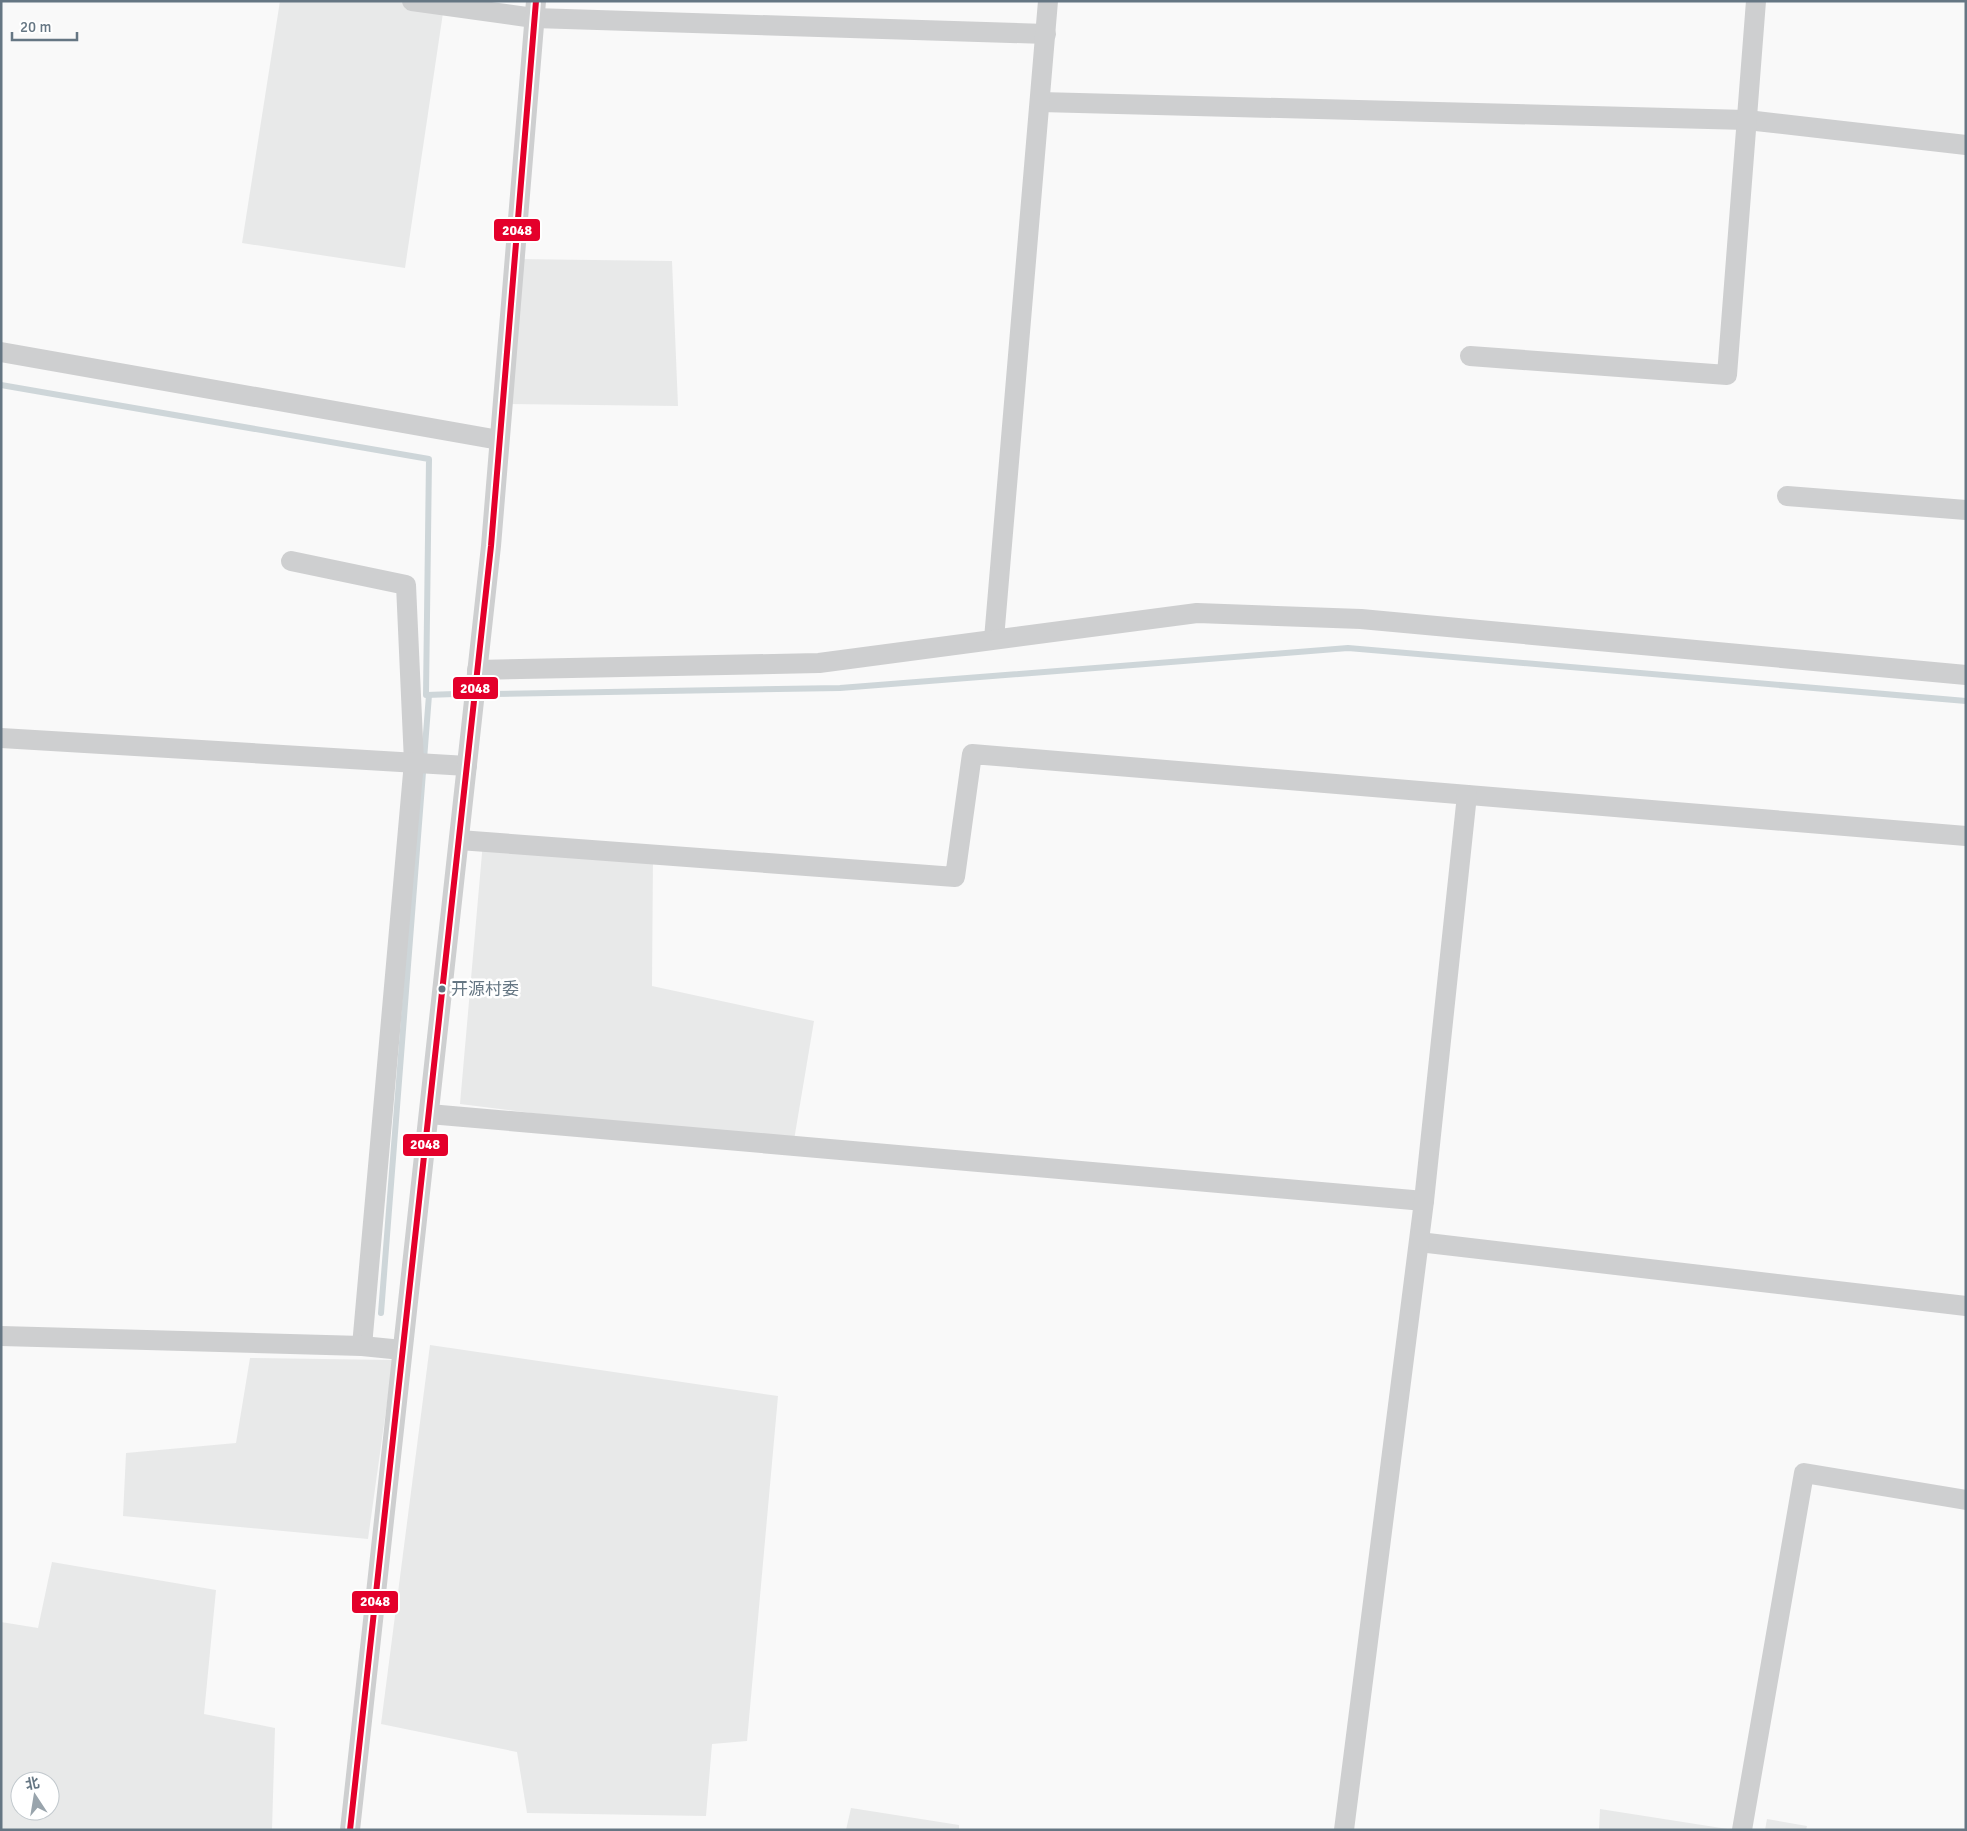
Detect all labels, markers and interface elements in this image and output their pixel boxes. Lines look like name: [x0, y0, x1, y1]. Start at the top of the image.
scale bar: [12, 10, 78, 42]
text: 20 m: [20, 18, 51, 36]
line badge: 2048: [493, 218, 541, 242]
text: 2048: [502, 222, 533, 239]
line badge: 2048: [452, 676, 499, 700]
text: 2048: [460, 680, 491, 697]
place label: 开源村委: [451, 979, 519, 1000]
marker: 开源村委: [437, 984, 447, 994]
line badge: 2048: [402, 1133, 449, 1157]
text: 2048: [410, 1136, 441, 1153]
line badge: 2048: [351, 1590, 399, 1614]
text: 2048: [360, 1593, 391, 1610]
north arrow: [10, 1771, 60, 1821]
text: 北: [24, 1774, 41, 1794]

